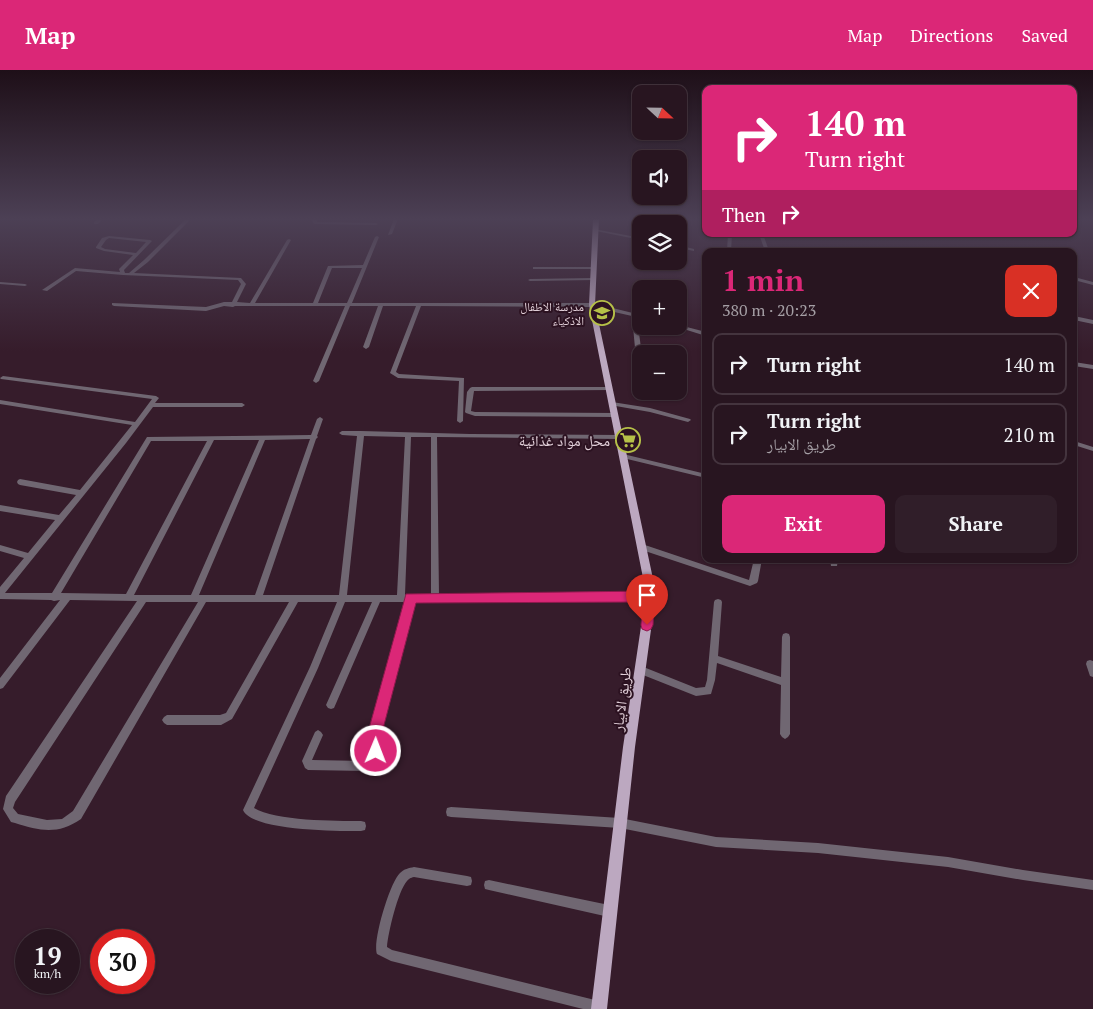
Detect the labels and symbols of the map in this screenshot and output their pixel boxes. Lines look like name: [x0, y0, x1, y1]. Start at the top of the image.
north arrow: [632, 85, 688, 140]
place label: مدرسة الاطفال الاذكياء: [520, 299, 584, 328]
school or university icon: مدرسة الاطفال الاذكياء: [589, 300, 615, 326]
supermarket icon: محل مواد غذائية: [615, 427, 641, 453]
place label: محل مواد غذائية: [519, 430, 610, 451]
pin: [626, 574, 668, 625]
street label: طريق الابيار: [606, 665, 636, 734]
position arrow: [349, 724, 401, 776]
speed limit sign: 30: [90, 929, 155, 994]

